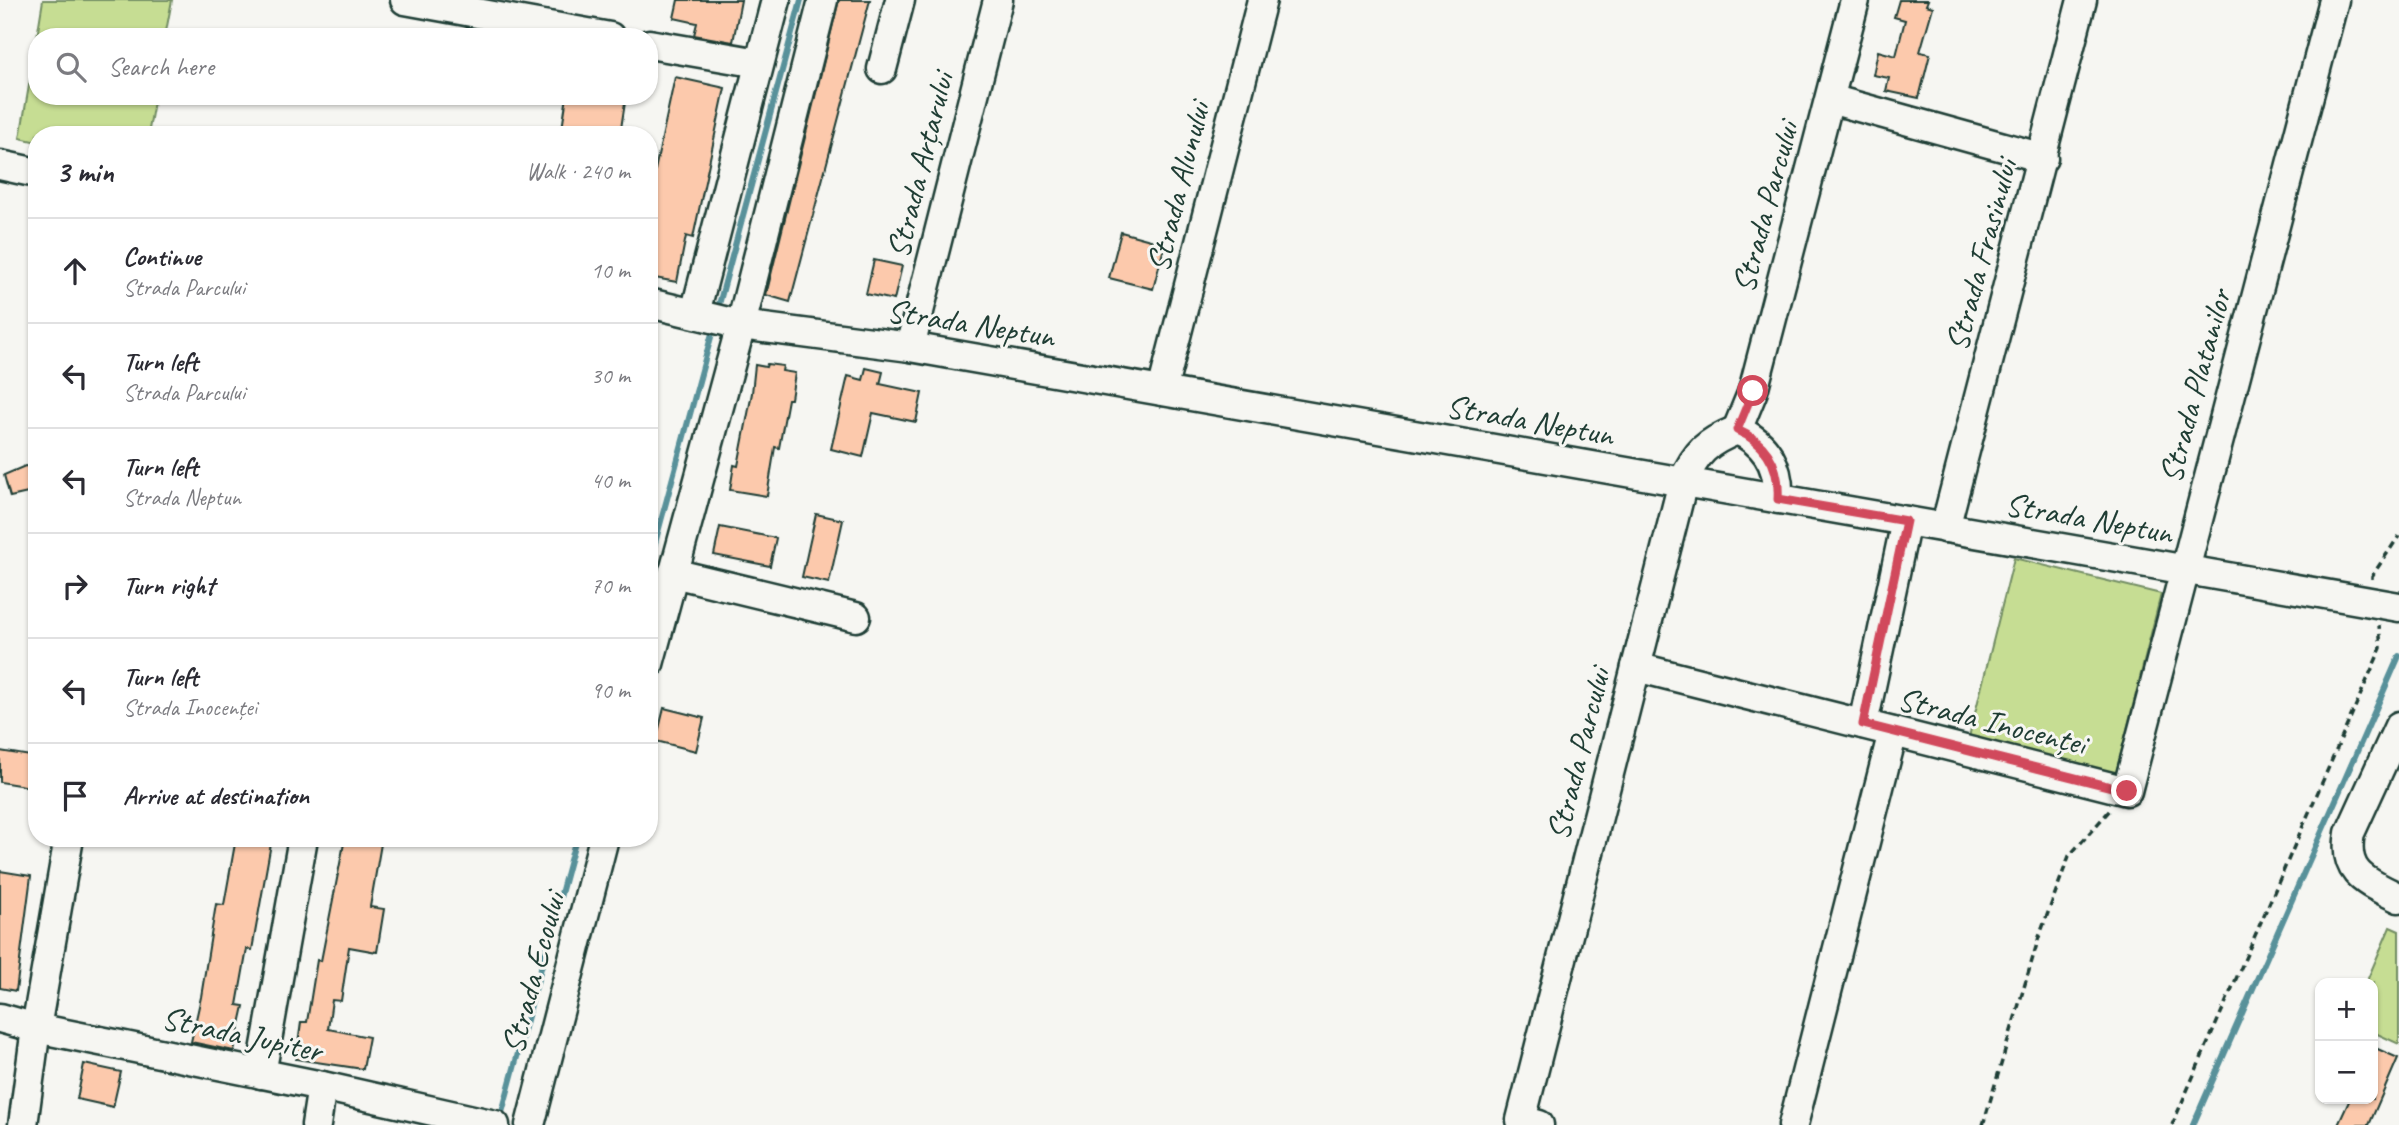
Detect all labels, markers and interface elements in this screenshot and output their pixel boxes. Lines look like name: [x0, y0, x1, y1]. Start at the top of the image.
search box: [28, 28, 658, 105]
icon: search: [52, 48, 90, 86]
text: Search here: [108, 50, 214, 83]
street label: Strada Arțarului: [877, 64, 964, 262]
street label: Strada Alunului: [1137, 94, 1220, 276]
street label: Strada Parcului: [1722, 113, 1809, 297]
street label: Strada Frasinului: [1935, 151, 2028, 355]
text: 3 min: [56, 153, 113, 191]
text: Walk · 240 m: [526, 157, 630, 186]
text: Continue: [123, 240, 201, 273]
icon: ahead: [56, 252, 94, 290]
text: 10 m: [591, 256, 630, 285]
text: Strada Parcului: [123, 273, 245, 302]
street label: Strada Platanilor: [2149, 283, 2241, 487]
street label: Strada Neptun: [884, 289, 1060, 357]
text: Turn left: [123, 345, 198, 378]
icon: left: [56, 357, 94, 395]
text: 30 m: [591, 361, 630, 390]
route start: [1737, 375, 1768, 406]
text: Strada Parcului: [123, 378, 245, 407]
street label: Strada Neptun: [1443, 385, 1619, 456]
text: Turn left: [123, 450, 198, 483]
icon: left: [56, 462, 94, 500]
text: 40 m: [591, 466, 630, 495]
text: Strada Neptun: [123, 483, 241, 512]
street label: Strada Neptun: [2002, 483, 2178, 554]
icon: right: [56, 567, 94, 605]
text: Turn right: [123, 569, 214, 602]
text: 70 m: [591, 571, 630, 600]
text: Turn left: [123, 660, 198, 693]
street label: Strada Parcului: [1536, 660, 1621, 844]
icon: left: [56, 672, 94, 710]
text: 90 m: [591, 676, 630, 705]
street label: Strada Inocenței: [1894, 677, 2094, 766]
text: Strada Inocenței: [123, 693, 257, 722]
route end: [2111, 775, 2142, 806]
icon: arrive: [56, 777, 94, 815]
text: Arrive at destination: [123, 779, 309, 812]
street label: Strada Ecoului: [491, 884, 576, 1058]
map controls: [2315, 978, 2378, 1104]
button: +: [2315, 978, 2378, 1041]
street label: Strada Jupiter: [158, 997, 329, 1072]
button: −: [2315, 1041, 2378, 1104]

